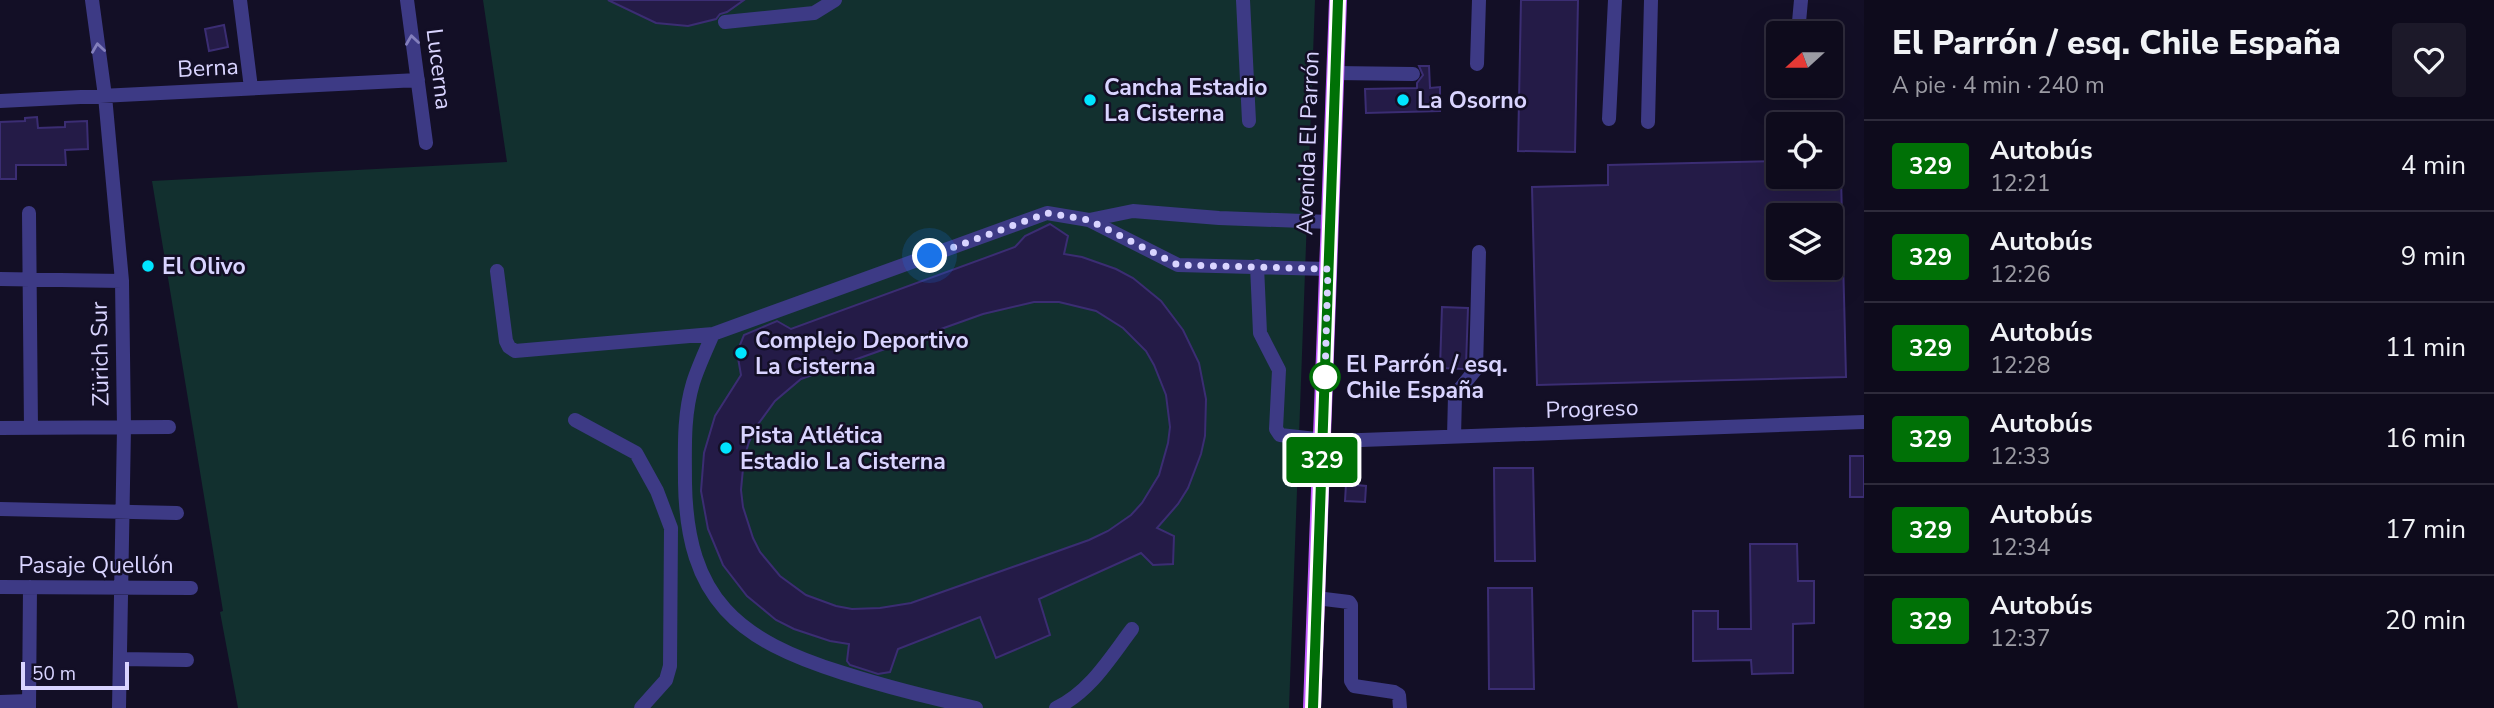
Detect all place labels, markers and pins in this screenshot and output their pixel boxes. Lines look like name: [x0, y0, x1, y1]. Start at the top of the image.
place label: Cancha Estadio La Cisterna: [1104, 72, 1267, 129]
place label: La Osorno: [1417, 85, 1527, 116]
marker: Cancha Estadio La Cisterna: [1082, 92, 1098, 108]
marker: La Osorno: [1395, 92, 1411, 108]
place label: El Olivo: [162, 251, 246, 282]
marker: El Olivo: [140, 258, 156, 274]
place label: Complejo Deportivo La Cisterna: [755, 325, 969, 382]
marker: Complejo Deportivo La Cisterna: [733, 345, 749, 361]
place label: El Parrón / esq. Chile España: [1346, 349, 1508, 406]
marker: El Parrón / esq. Chile España: [1310, 362, 1340, 392]
place label: Pista Atlética Estadio La Cisterna: [740, 420, 946, 477]
marker: Pista Atlética Estadio La Cisterna: [718, 440, 734, 456]

